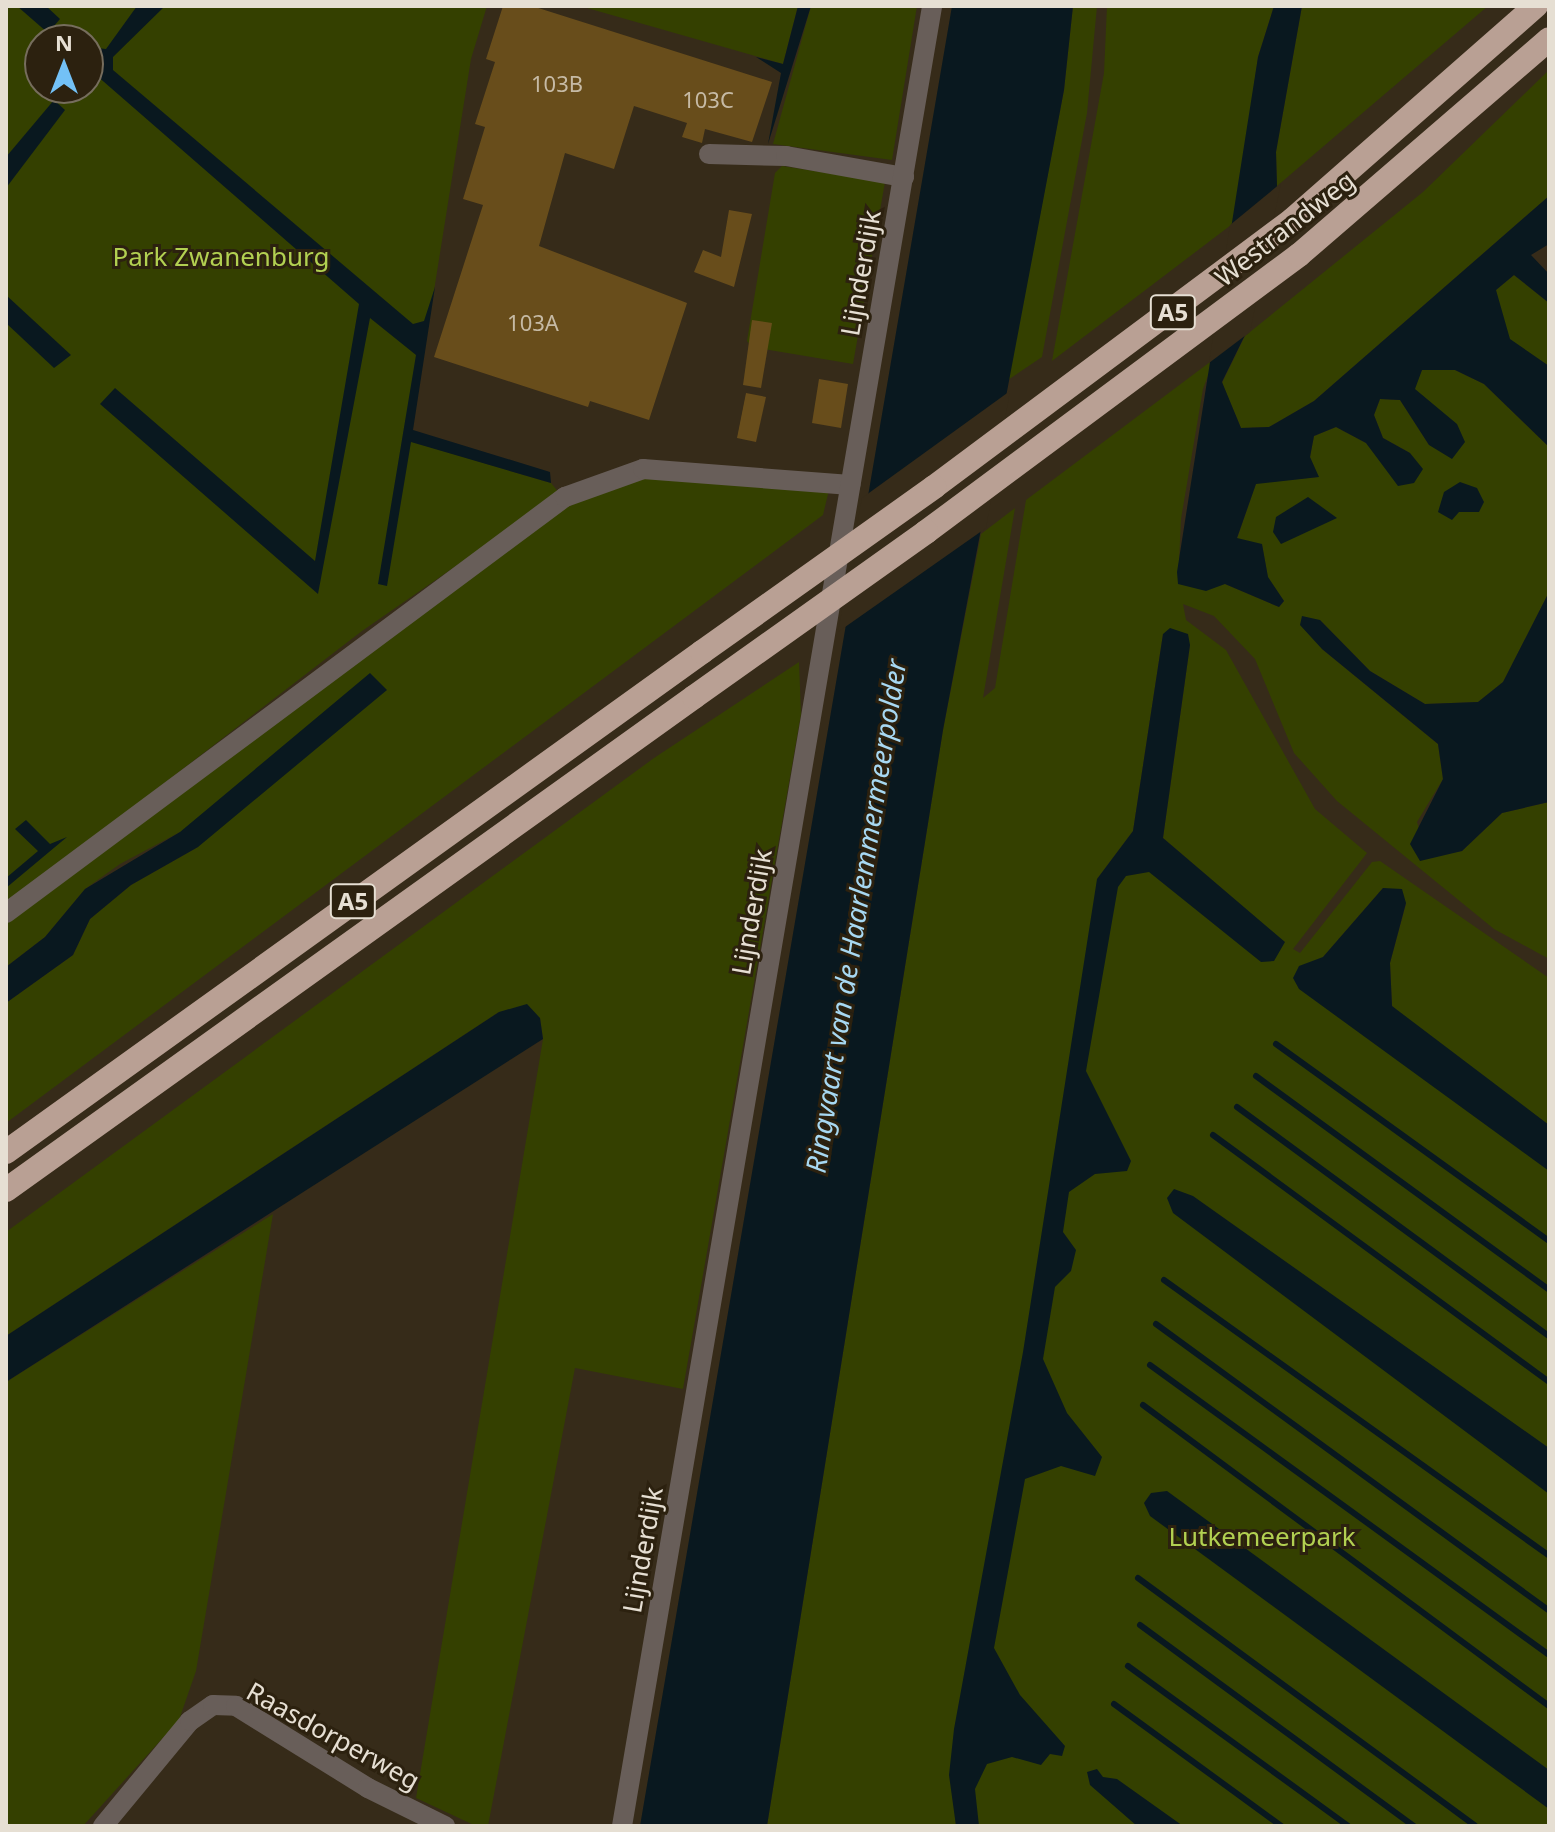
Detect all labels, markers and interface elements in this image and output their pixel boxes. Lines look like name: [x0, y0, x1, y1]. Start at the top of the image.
north arrow: [24, 24, 104, 104]
text: N: [55, 27, 73, 57]
house number: 103B: [531, 71, 583, 97]
house number: 103C: [682, 87, 734, 113]
street label: Westrandweg: [1209, 165, 1361, 293]
street label: Lijnderdijk: [835, 208, 887, 338]
park label: Park Zwanenburg: [113, 241, 329, 273]
road number: A5: [1149, 292, 1197, 332]
house number: 103A: [507, 310, 559, 336]
water label: Ringvaart van de Haarlemmermeerpolder: [798, 657, 912, 1175]
street label: Lijnderdijk: [726, 847, 778, 977]
road number: A5: [329, 881, 377, 921]
street label: Lijnderdijk: [617, 1485, 669, 1615]
park label: Lutkemeerpark: [1168, 1521, 1356, 1553]
street label: Raasdorperweg: [241, 1676, 425, 1796]

